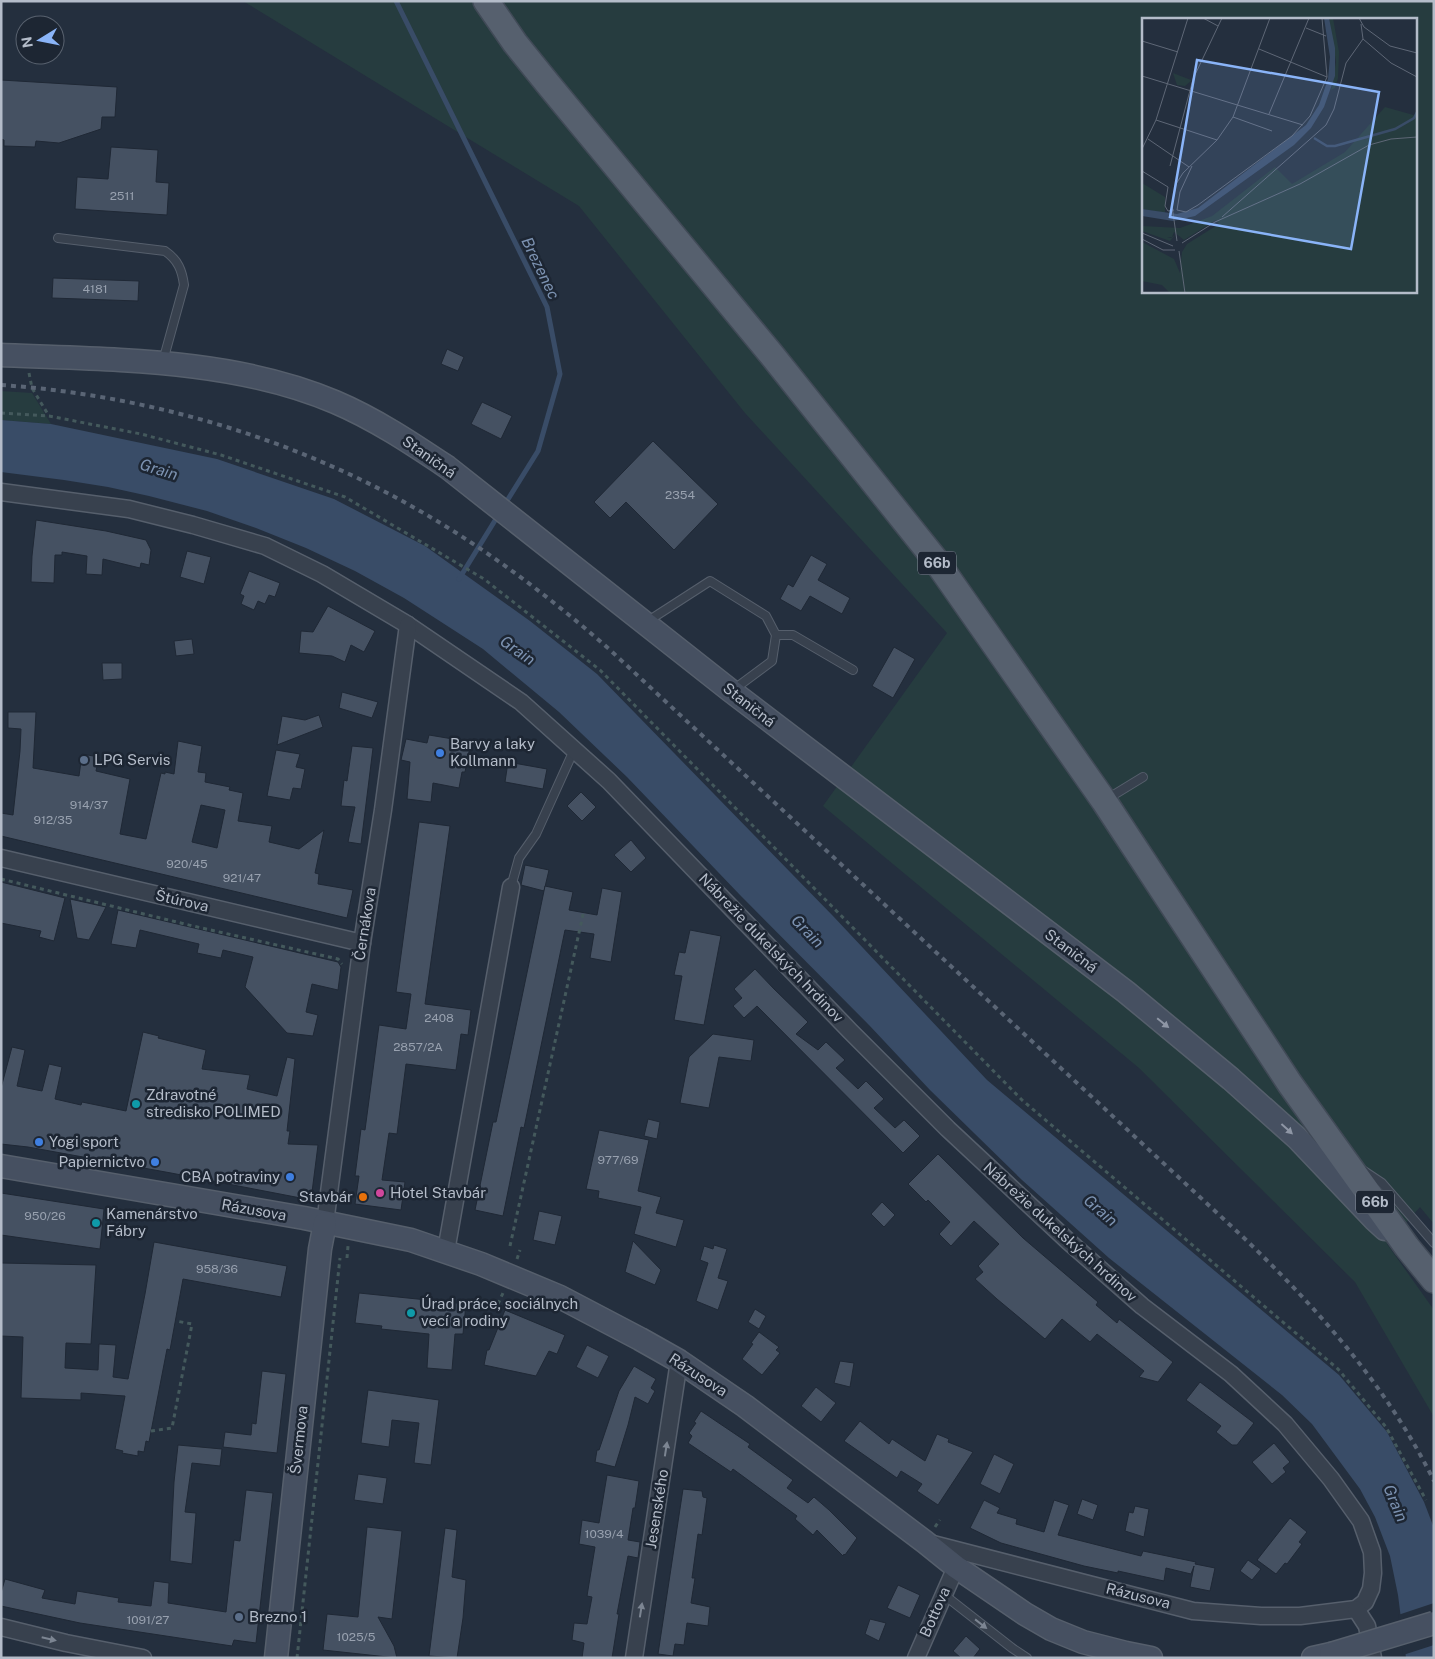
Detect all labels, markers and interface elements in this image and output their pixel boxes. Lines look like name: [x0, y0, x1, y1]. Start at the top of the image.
north arrow: [15, 15, 65, 65]
inset map: [1142, 18, 1418, 292]
text: N: [18, 35, 36, 49]
house number: 2511: [110, 189, 134, 203]
water label: Brezenec: [517, 234, 564, 302]
house number: 4181: [82, 282, 108, 296]
street label: Staničná: [399, 432, 459, 481]
water label: Grain: [138, 455, 180, 484]
house number: 2354: [665, 488, 695, 502]
road number: 66b: [918, 552, 956, 574]
water label: Grain: [496, 632, 539, 669]
street label: Staničná: [720, 679, 779, 730]
place label: Barvy a laky Kollmann: [450, 735, 535, 769]
marker: Barvy a laky Kollmann: [434, 747, 446, 759]
place label: LPG Servis: [94, 751, 170, 768]
marker: LPG Servis: [78, 754, 90, 766]
house number: 914/37: [70, 798, 108, 812]
house number: 912/35: [34, 813, 73, 827]
house number: 920/45: [166, 857, 208, 871]
street label: Nábrežie dukelských hrdinov: [696, 870, 847, 1026]
house number: 921/47: [223, 871, 261, 885]
street label: Štúrova: [154, 886, 210, 915]
street label: Černákova: [350, 886, 379, 962]
water label: Grain: [787, 911, 828, 952]
street label: Staničná: [1042, 925, 1101, 976]
house number: 2408: [424, 1011, 454, 1025]
one-way arrow: [1157, 1018, 1170, 1029]
house number: 2857/2A: [393, 1040, 443, 1054]
place label: Zdravotné stredisko POLIMED: [146, 1086, 281, 1120]
marker: Zdravotné stredisko POLIMED: [130, 1098, 142, 1110]
one-way arrow: [1280, 1123, 1292, 1135]
place label: Yogi sport: [49, 1133, 119, 1150]
marker: Yogi sport: [33, 1136, 45, 1148]
place label: Papiernictvo: [58, 1153, 145, 1170]
house number: 977/69: [598, 1153, 638, 1167]
marker: Papiernictvo: [149, 1156, 161, 1168]
street label: Nábrežie dukelských hrdinov: [980, 1158, 1141, 1305]
place label: CBA potraviny: [181, 1168, 280, 1185]
marker: CBA potraviny: [284, 1171, 296, 1183]
place label: Hotel Stavbár: [390, 1184, 486, 1201]
marker: Hotel Stavbár: [374, 1187, 386, 1199]
place label: Stavbár: [299, 1188, 353, 1205]
road number: 66b: [1356, 1190, 1394, 1214]
marker: Stavbár: [357, 1191, 369, 1203]
water label: Grain: [1080, 1191, 1122, 1230]
street label: Rázusova: [220, 1195, 288, 1224]
place label: Kamenárstvo Fábry: [106, 1205, 198, 1239]
house number: 950/26: [24, 1209, 66, 1223]
marker: Kamenárstvo Fábry: [90, 1217, 102, 1229]
house number: 958/36: [196, 1262, 238, 1276]
place label: Úrad práce, sociálnych vecí a rodiny: [421, 1294, 578, 1329]
marker: Úrad práce, sociálnych vecí a rodiny: [405, 1307, 417, 1319]
street label: Rázusova: [666, 1350, 730, 1400]
street label: Švermova: [286, 1405, 311, 1475]
one-way arrow: [662, 1441, 670, 1457]
street label: Jesenského: [642, 1468, 671, 1550]
water label: Grain: [1379, 1482, 1412, 1525]
house number: 1039/4: [585, 1527, 624, 1541]
street label: Rázusova: [1104, 1579, 1172, 1612]
street label: Bottova: [916, 1584, 953, 1639]
one-way arrow: [638, 1601, 646, 1617]
place label: Brezno 1: [249, 1608, 307, 1625]
marker: Brezno 1: [233, 1611, 245, 1623]
house number: 1091/27: [126, 1613, 170, 1627]
one-way arrow: [974, 1619, 987, 1630]
house number: 1025/5: [337, 1630, 376, 1644]
one-way arrow: [41, 1635, 56, 1643]

